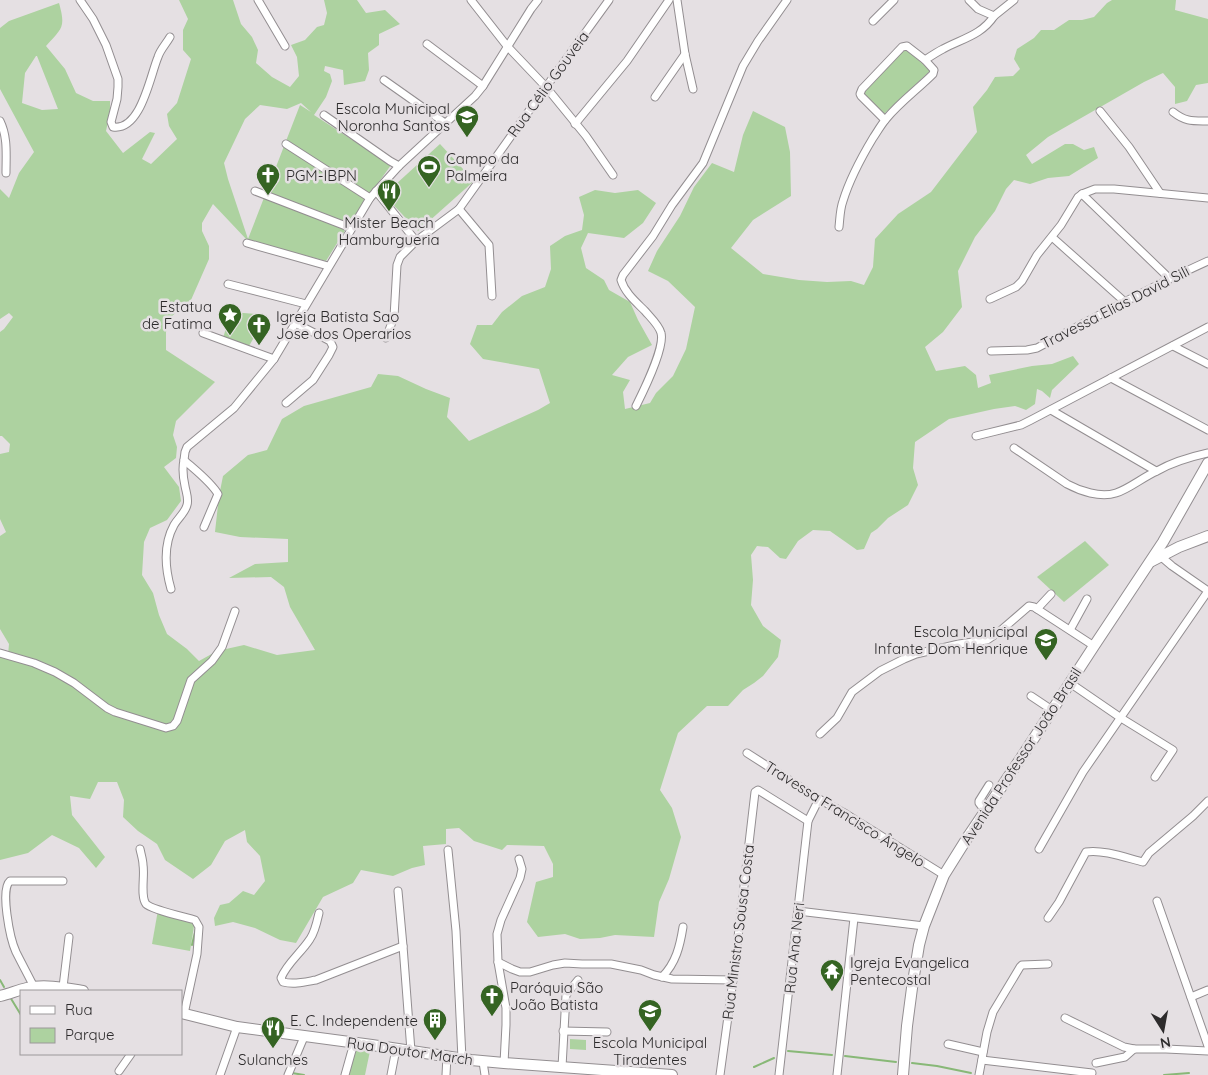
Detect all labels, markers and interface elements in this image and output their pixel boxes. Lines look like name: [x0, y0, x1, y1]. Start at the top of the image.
street label: Rua Célio Gouveia: [503, 27, 593, 141]
place label: Escola Municipal Noronha Santos: [336, 99, 450, 135]
school or university icon: Escola Municipal Noronha Santos: [454, 104, 480, 138]
place label: Campo da Palmeira: [446, 149, 519, 185]
sports icon: Campo da Palmeira: [416, 154, 442, 188]
church icon: PGM-IBPN: [255, 162, 281, 196]
place label: PGM-IBPN: [286, 166, 357, 185]
restaurant icon: Mister Beach Hamburgueria: [376, 178, 402, 212]
place label: Mister Beach Hamburgueria: [338, 213, 440, 249]
street label: Travessa Elias David Sili: [1038, 261, 1192, 353]
place label: Estatua de Fatima: [142, 297, 212, 333]
place icon: Estatua de Fatima: [217, 302, 243, 336]
place label: Igreja Batista Sao Jose dos Operarios: [276, 307, 411, 343]
church icon: Igreja Batista Sao Jose dos Operarios: [246, 312, 272, 346]
place label: Escola Municipal Infante Dom Henrique: [874, 622, 1028, 658]
school or university icon: Escola Municipal Infante Dom Henrique: [1033, 627, 1059, 661]
street label: Avenida Professor João Brasil: [957, 664, 1085, 848]
street label: Travessa Francisco Ângelo: [761, 757, 929, 871]
street label: Rua Ministro Sousa Costa: [718, 843, 758, 1021]
street label: Rua Ana Neri: [780, 901, 808, 995]
place label: Igreja Evangelica Pentecostal: [850, 953, 969, 989]
temple icon: Igreja Evangelica Pentecostal: [819, 958, 845, 992]
place label: Paróquia São João Batista: [510, 978, 603, 1014]
church icon: Paróquia São João Batista: [479, 983, 505, 1017]
legend: [20, 990, 182, 1055]
school or university icon: Escola Municipal Tiradentes: [637, 998, 663, 1032]
text: Rua: [65, 1000, 93, 1019]
north arrow: [1138, 1005, 1188, 1055]
building icon: E. C. Independente: [422, 1007, 448, 1041]
place label: E. C. Independente: [290, 1011, 418, 1030]
restaurant icon: Sulanches: [260, 1015, 286, 1049]
text: Parque: [65, 1025, 115, 1044]
street label: Rua Doutor March: [346, 1033, 474, 1069]
place label: Escola Municipal Tiradentes: [593, 1033, 707, 1069]
text: N: [1159, 1033, 1172, 1053]
place label: Sulanches: [238, 1050, 308, 1069]

